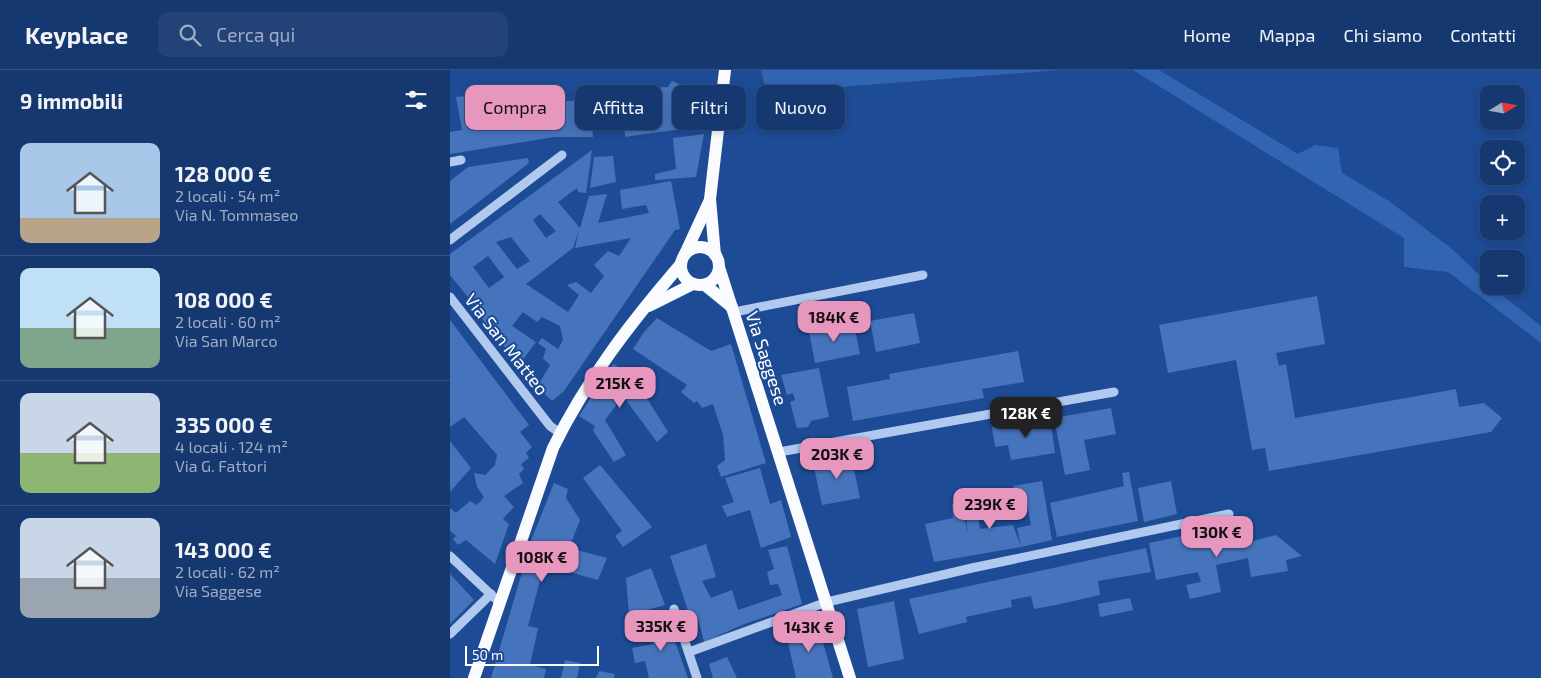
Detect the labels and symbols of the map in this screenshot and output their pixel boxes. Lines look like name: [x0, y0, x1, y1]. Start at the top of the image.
north arrow: [1480, 85, 1525, 130]
street label: Via San Matteo: [460, 289, 554, 399]
pin: 184K €: [793, 300, 875, 343]
street label: Via Saggese: [741, 308, 793, 408]
pin: 215K €: [579, 366, 661, 409]
pin: 128K €: [985, 396, 1067, 439]
pin: 203K €: [796, 438, 878, 480]
pin: 239K €: [949, 488, 1031, 530]
pin: 130K €: [1176, 516, 1258, 558]
pin: 108K €: [501, 540, 583, 583]
pin: 335K €: [620, 610, 702, 652]
pin: 143K €: [768, 610, 850, 653]
scale bar: [465, 643, 599, 666]

